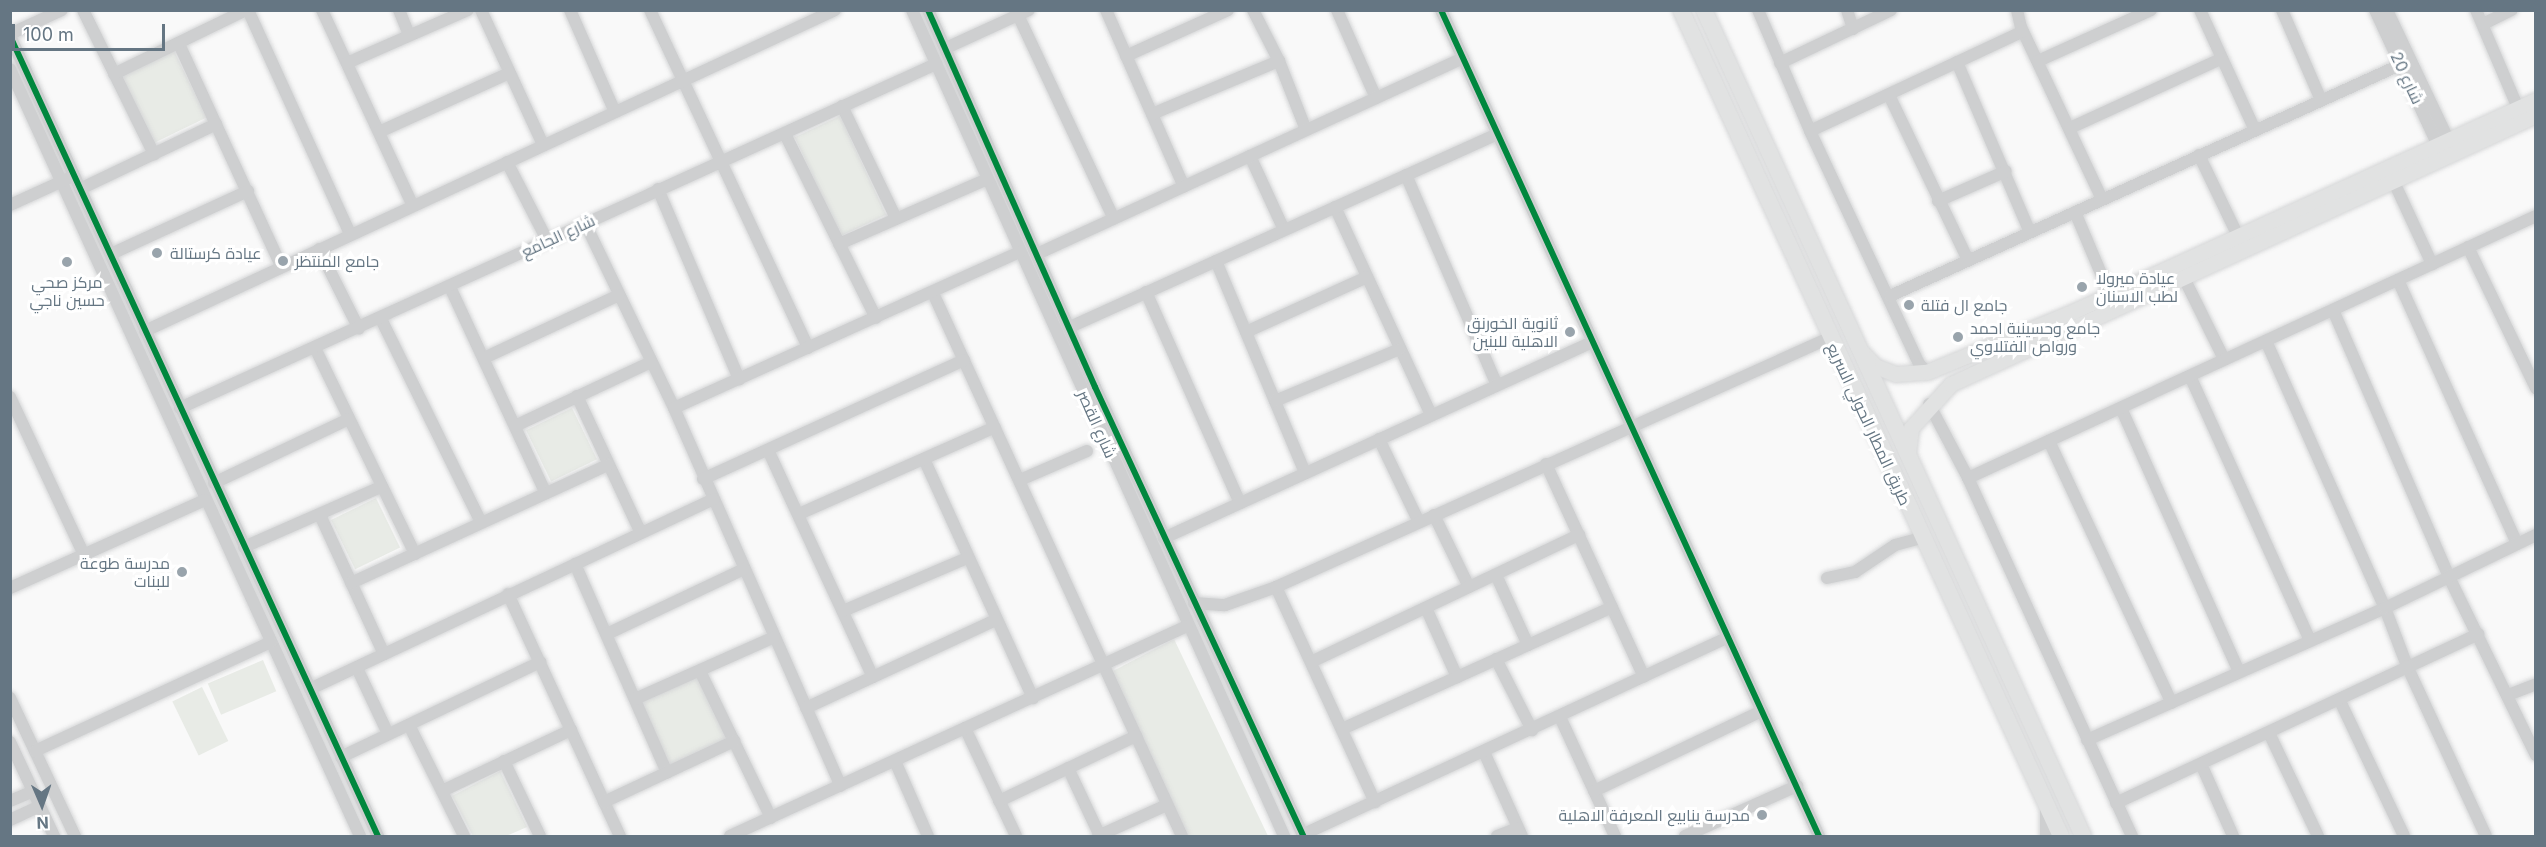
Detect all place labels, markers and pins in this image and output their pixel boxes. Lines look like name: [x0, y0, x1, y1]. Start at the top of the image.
place label: عيادة كرستالة: [170, 243, 262, 263]
marker: عيادة كرستالة: [148, 244, 166, 262]
place label: جامع المنتظر: [295, 251, 379, 271]
marker: مركز صحي حسين ناجي: [58, 253, 76, 271]
marker: جامع المنتظر: [276, 254, 290, 268]
place label: عيادة ميرولا لطب الاسنان: [2096, 268, 2178, 306]
place label: مركز صحي حسين ناجي: [29, 272, 105, 310]
marker: عيادة ميرولا لطب الاسنان: [2073, 278, 2091, 296]
place label: جامع ال فتلة: [1921, 295, 2008, 315]
marker: جامع ال فتلة: [1902, 298, 1916, 312]
place label: ثانوية الخورنق الاهلية للبنين: [1467, 313, 1558, 351]
place label: جامع وحسينية احمد ورواص الفتلاوي: [1970, 318, 2100, 356]
marker: ثانوية الخورنق الاهلية للبنين: [1563, 325, 1577, 339]
marker: جامع وحسينية احمد ورواص الفتلاوي: [1951, 330, 1965, 344]
place label: مدرسة طوعة للبنات: [80, 553, 170, 591]
marker: مدرسة طوعة للبنات: [175, 565, 189, 579]
place label: مدرسة ينابيع المعرفة الاهلية: [1559, 805, 1750, 825]
marker: مدرسة ينابيع المعرفة الاهلية: [1755, 808, 1769, 822]

